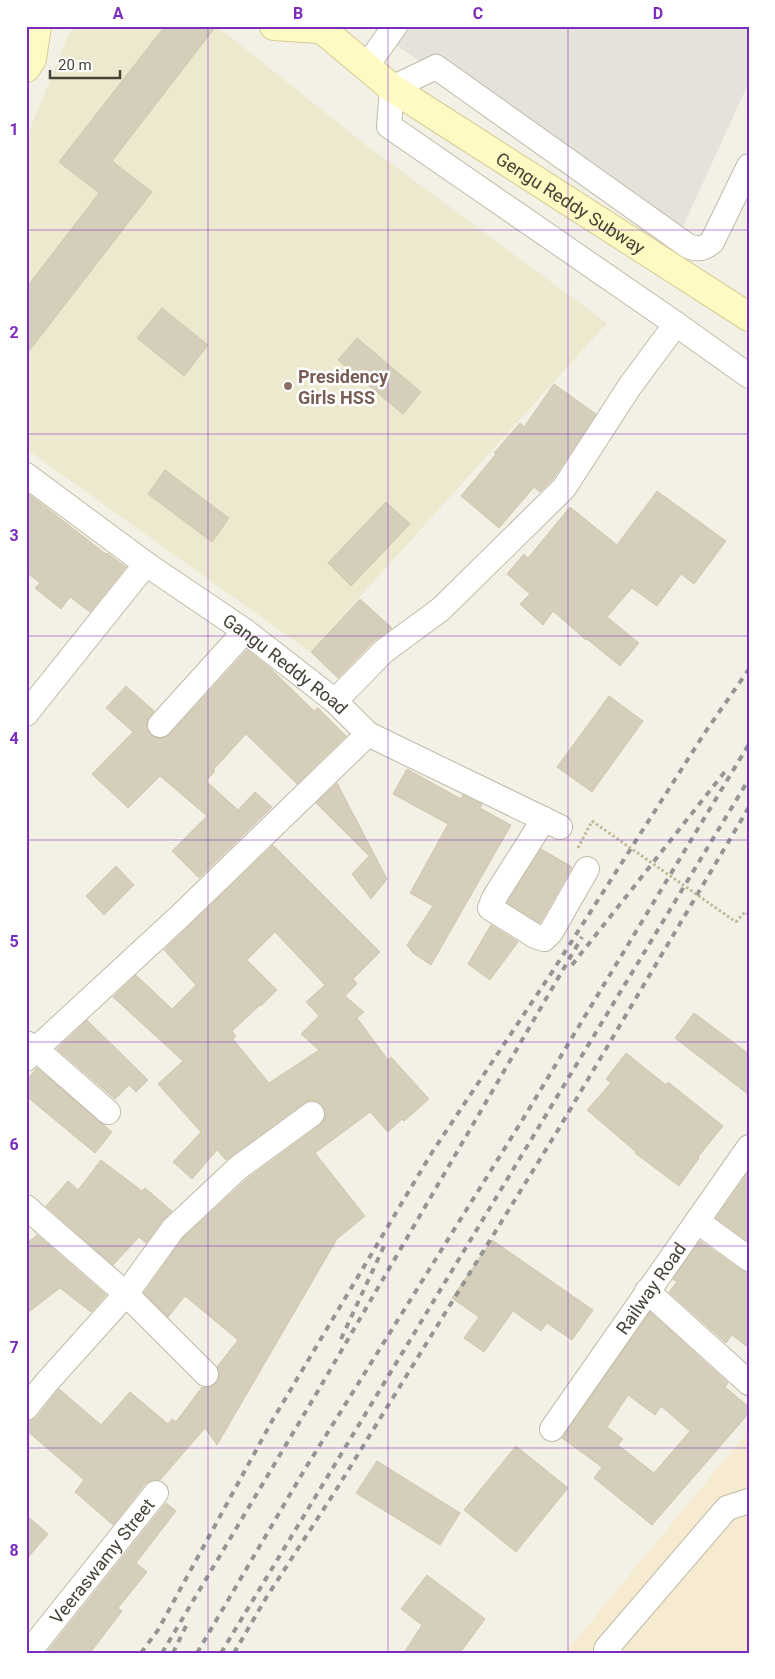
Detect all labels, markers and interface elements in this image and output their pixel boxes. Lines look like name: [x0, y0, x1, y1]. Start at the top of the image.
text: A: [113, 4, 124, 23]
text: B: [293, 4, 303, 23]
text: C: [473, 4, 483, 23]
text: D: [653, 4, 663, 23]
scale bar: [50, 48, 120, 80]
text: 20 m: [58, 56, 92, 74]
text: 1: [9, 120, 19, 139]
street label: Gengu Reddy Subway: [492, 147, 650, 258]
text: 2: [9, 323, 19, 342]
place label: Presidency Girls HSS: [298, 366, 389, 408]
marker: Presidency Girls HSS: [282, 380, 294, 392]
text: 3: [9, 526, 19, 545]
street label: Gangu Reddy Road: [219, 609, 352, 718]
text: 4: [9, 729, 19, 748]
text: 5: [9, 932, 19, 951]
text: 6: [9, 1135, 19, 1154]
street label: Railway Road: [611, 1238, 690, 1338]
text: 7: [9, 1338, 19, 1357]
street label: Veeraswamy Street: [45, 1494, 158, 1628]
text: 8: [9, 1541, 19, 1560]

